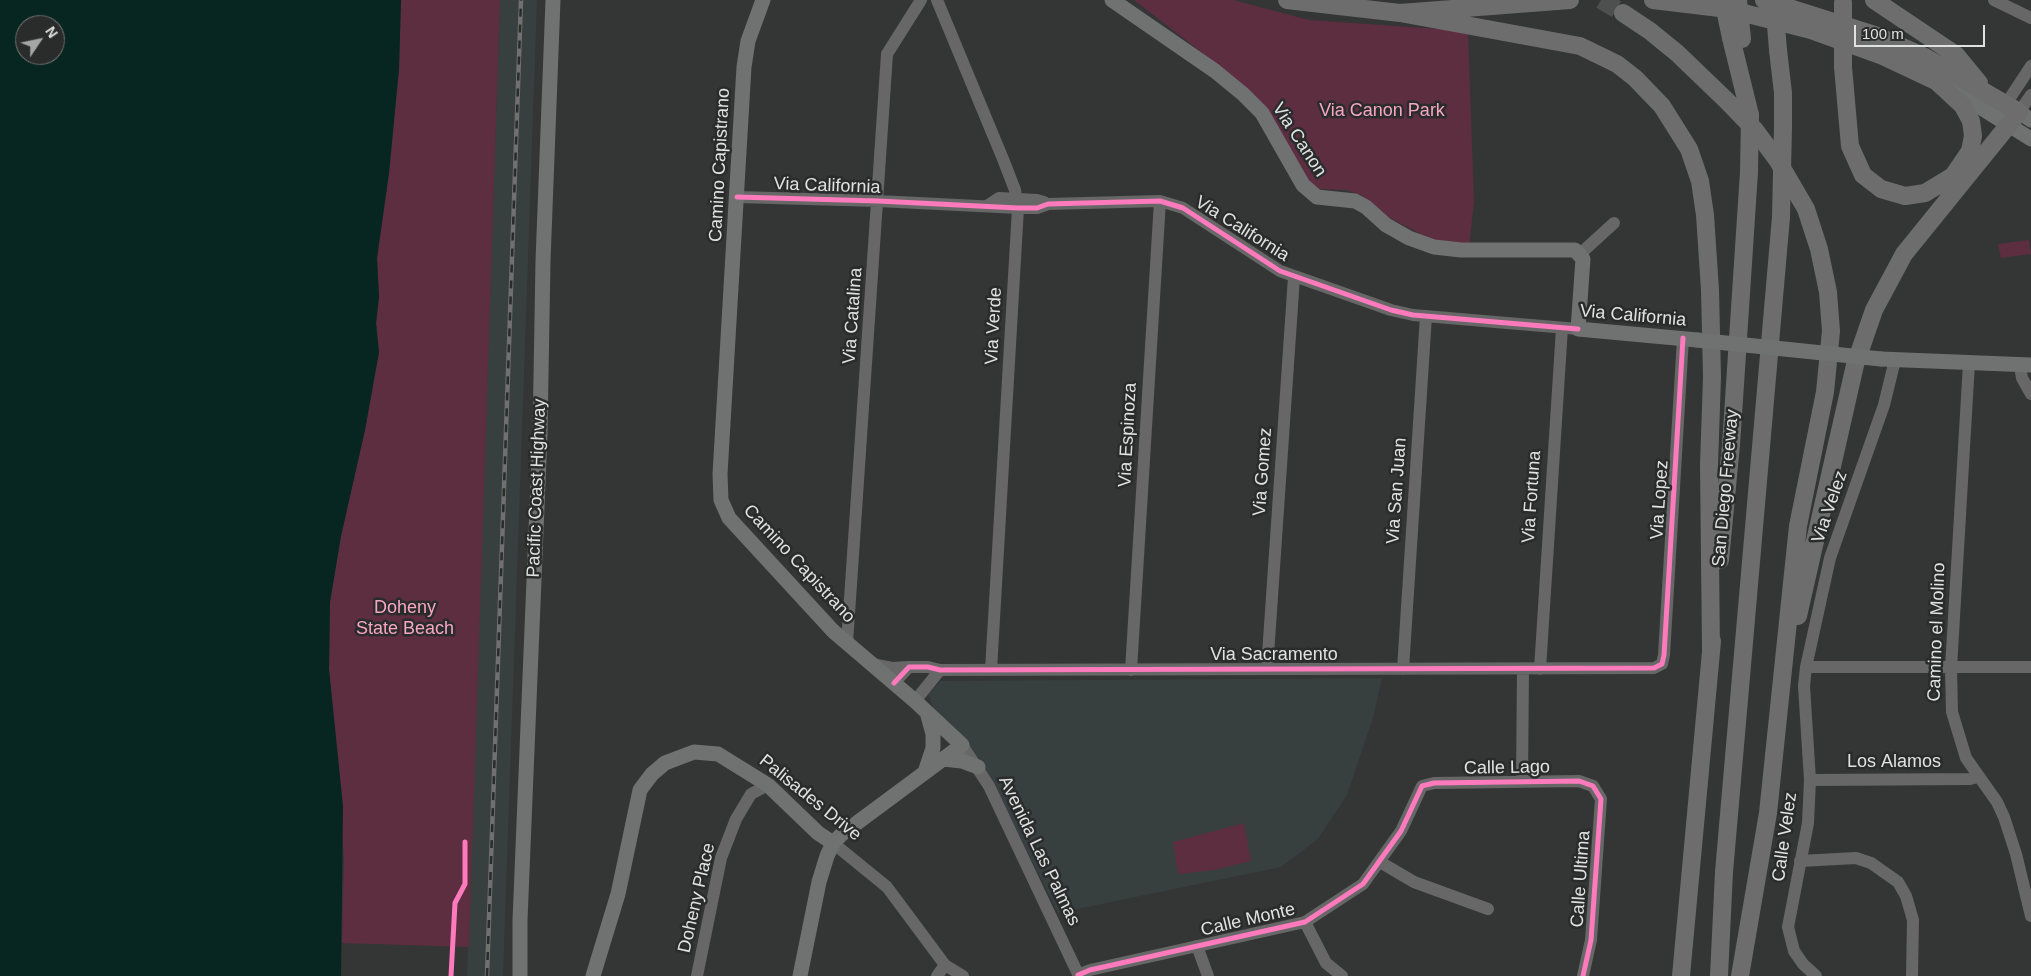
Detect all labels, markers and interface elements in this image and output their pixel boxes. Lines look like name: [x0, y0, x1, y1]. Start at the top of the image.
north arrow: [15, 15, 65, 65]
scale bar: [1856, 15, 1987, 47]
text: N: [42, 24, 61, 41]
text: 100 m: [1862, 25, 1904, 42]
street label: Camino Capistrano: [705, 88, 735, 242]
street label: Via Canon: [1267, 99, 1331, 181]
park label: Via Canon Park: [1319, 100, 1445, 122]
street label: Via California: [773, 173, 881, 199]
street label: Via California: [1191, 192, 1293, 266]
street label: Via Catalina: [839, 267, 867, 365]
street label: Via Verde: [981, 287, 1007, 365]
street label: Via California: [1579, 301, 1687, 331]
street label: Via Espinoza: [1114, 382, 1142, 488]
street label: Pacific Coast Highway: [523, 398, 551, 578]
street label: San Diego Freeway: [1708, 408, 1744, 568]
street label: Via Gomez: [1249, 427, 1277, 517]
street label: Via San Juan: [1383, 437, 1411, 545]
street label: Via Fortuna: [1518, 450, 1546, 544]
street label: Via Lopez: [1646, 459, 1674, 541]
street label: Via Velez: [1808, 468, 1852, 546]
street label: Camino Capistrano: [739, 500, 859, 628]
street label: Camino el Molino: [1924, 562, 1950, 702]
park label: Doheny State Beach: [356, 597, 454, 640]
street label: Via Sacramento: [1210, 644, 1338, 666]
street label: Palisades Drive: [755, 750, 865, 846]
street label: Los Alamos: [1847, 751, 1941, 773]
street label: Calle Lago: [1464, 756, 1550, 780]
street label: Avenida Las Palmas: [993, 773, 1085, 929]
street label: Calle Velez: [1768, 791, 1802, 883]
street label: Calle Ultima: [1567, 830, 1595, 928]
street label: Doheny Place: [674, 841, 720, 955]
street label: Calle Monte: [1199, 899, 1297, 941]

